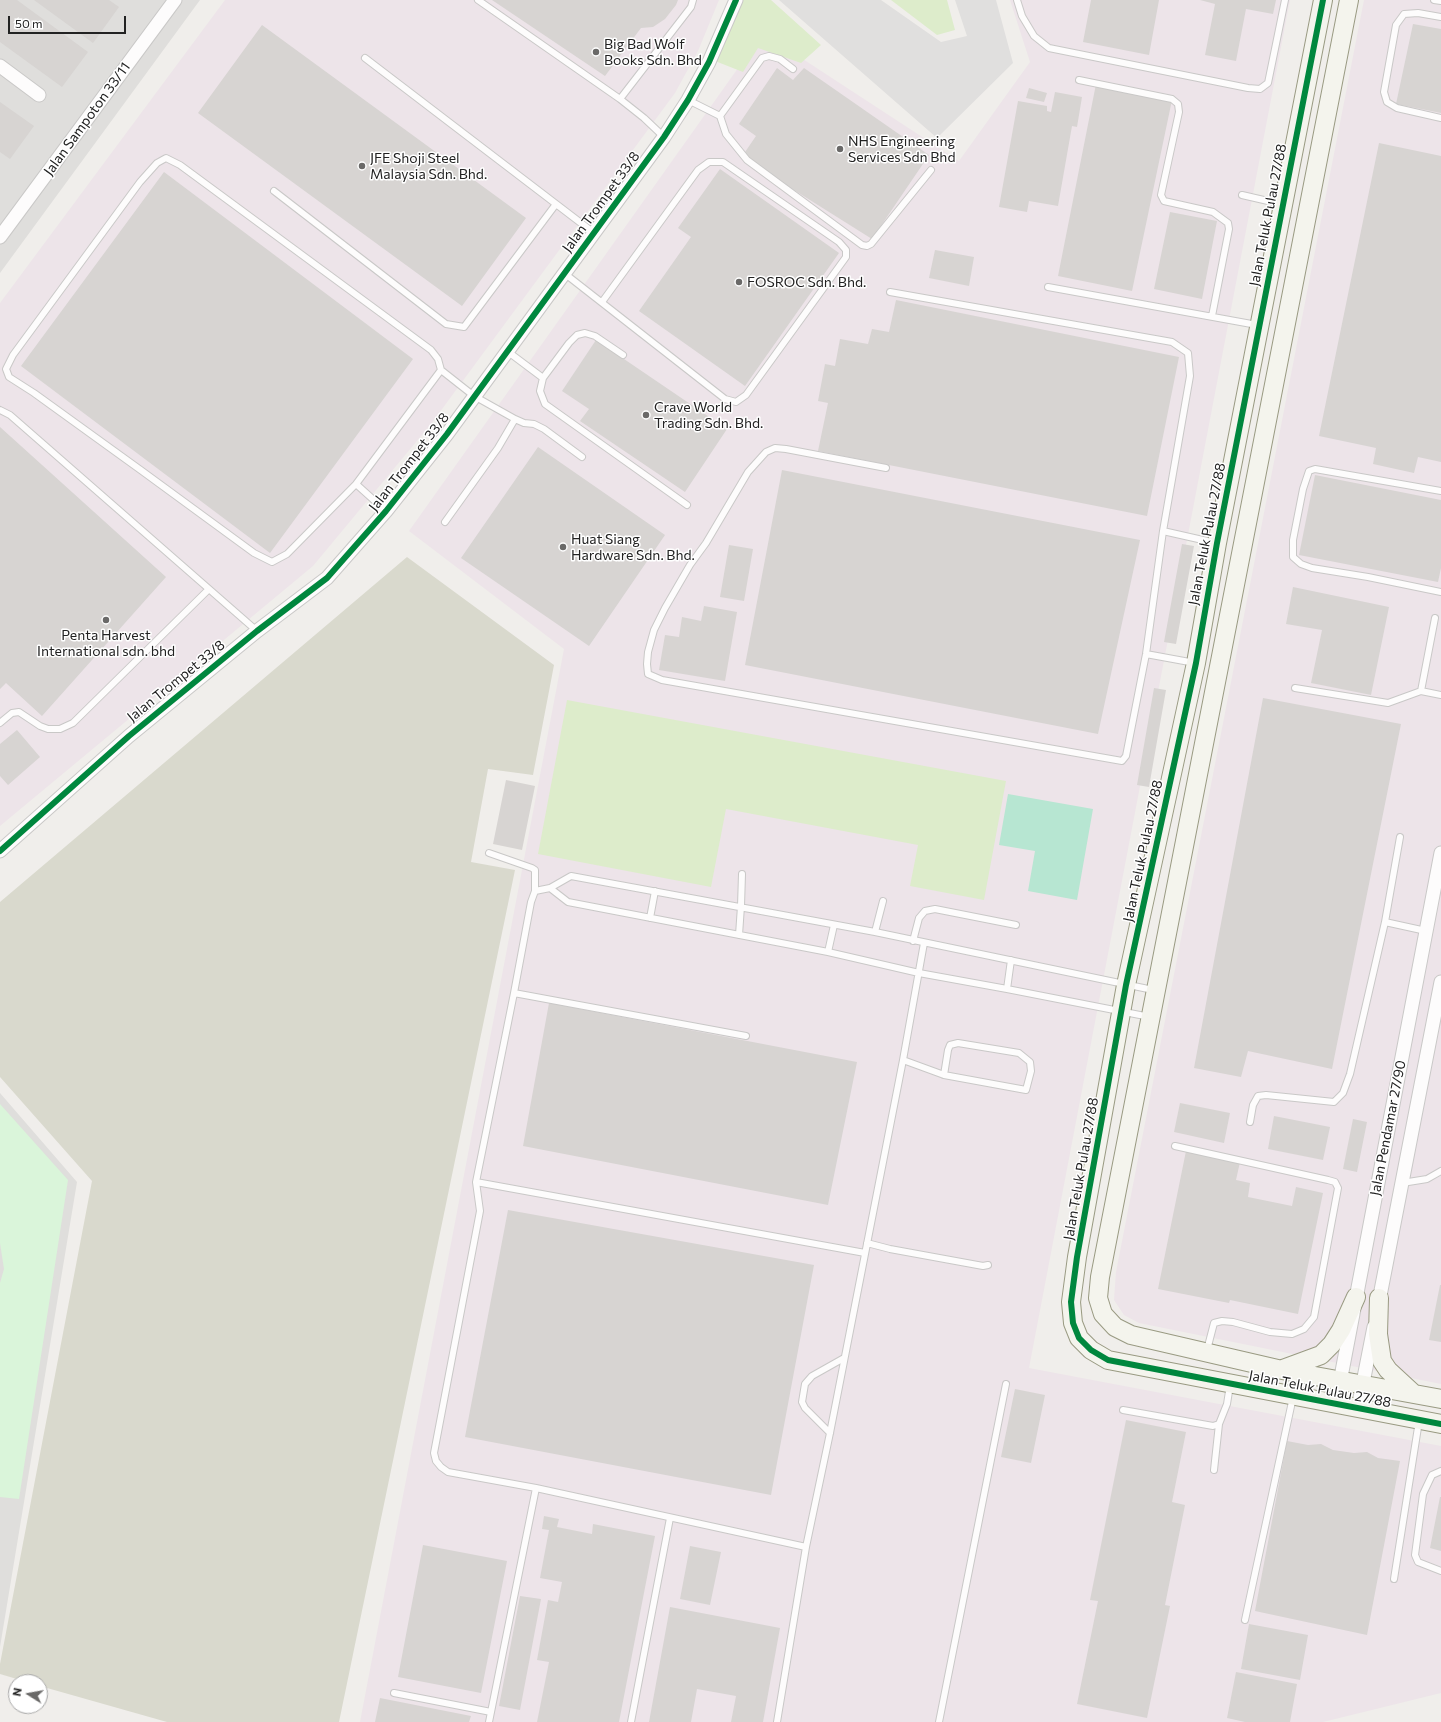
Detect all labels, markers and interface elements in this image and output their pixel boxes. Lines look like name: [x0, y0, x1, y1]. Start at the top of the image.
scale bar: [10, 8, 128, 34]
text: 50 m: [15, 16, 43, 30]
place label: Big Bad Wolf Books Sdn. Bhd: [604, 36, 702, 68]
marker: Big Bad Wolf Books Sdn. Bhd: [591, 47, 601, 57]
street label: Jalan Sampoton 33/11: [40, 59, 134, 179]
place label: NHS Engineering Services Sdn Bhd: [848, 133, 955, 166]
street label: Jalan Teluk Pulau 27/88: [1246, 142, 1290, 288]
marker: NHS Engineering Services Sdn Bhd: [835, 144, 845, 154]
street label: Jalan Trompet 33/8: [559, 148, 643, 256]
place label: JFE Shoji Steel Malaysia Sdn. Bhd.: [370, 150, 487, 182]
marker: JFE Shoji Steel Malaysia Sdn. Bhd.: [357, 161, 367, 171]
place label: FOSROC Sdn. Bhd.: [747, 274, 866, 290]
marker: FOSROC Sdn. Bhd.: [734, 277, 744, 287]
place label: Crave World Trading Sdn. Bhd.: [654, 399, 763, 432]
street label: Jalan Trompet 33/8: [365, 409, 453, 515]
marker: Crave World Trading Sdn. Bhd.: [641, 410, 651, 420]
street label: Jalan Teluk Pulau 27/88: [1185, 461, 1229, 607]
place label: Huat Siang Hardware Sdn. Bhd.: [571, 531, 695, 564]
marker: Huat Siang Hardware Sdn. Bhd.: [558, 542, 568, 552]
marker: Penta Harvest International sdn. bhd: [101, 615, 111, 625]
place label: Penta Harvest International sdn. bhd: [37, 627, 175, 660]
street label: Jalan Trompet 33/8: [124, 636, 228, 726]
street label: Jalan Teluk Pulau 27/88: [1120, 778, 1166, 924]
street label: Jalan Pendamar 27/90: [1367, 1059, 1409, 1197]
street label: Jalan Teluk Pulau 27/88: [1060, 1096, 1102, 1242]
street label: Jalan Teluk Pulau 27/88: [1247, 1367, 1393, 1411]
north arrow: [8, 1674, 48, 1714]
text: N: [10, 1687, 24, 1697]

